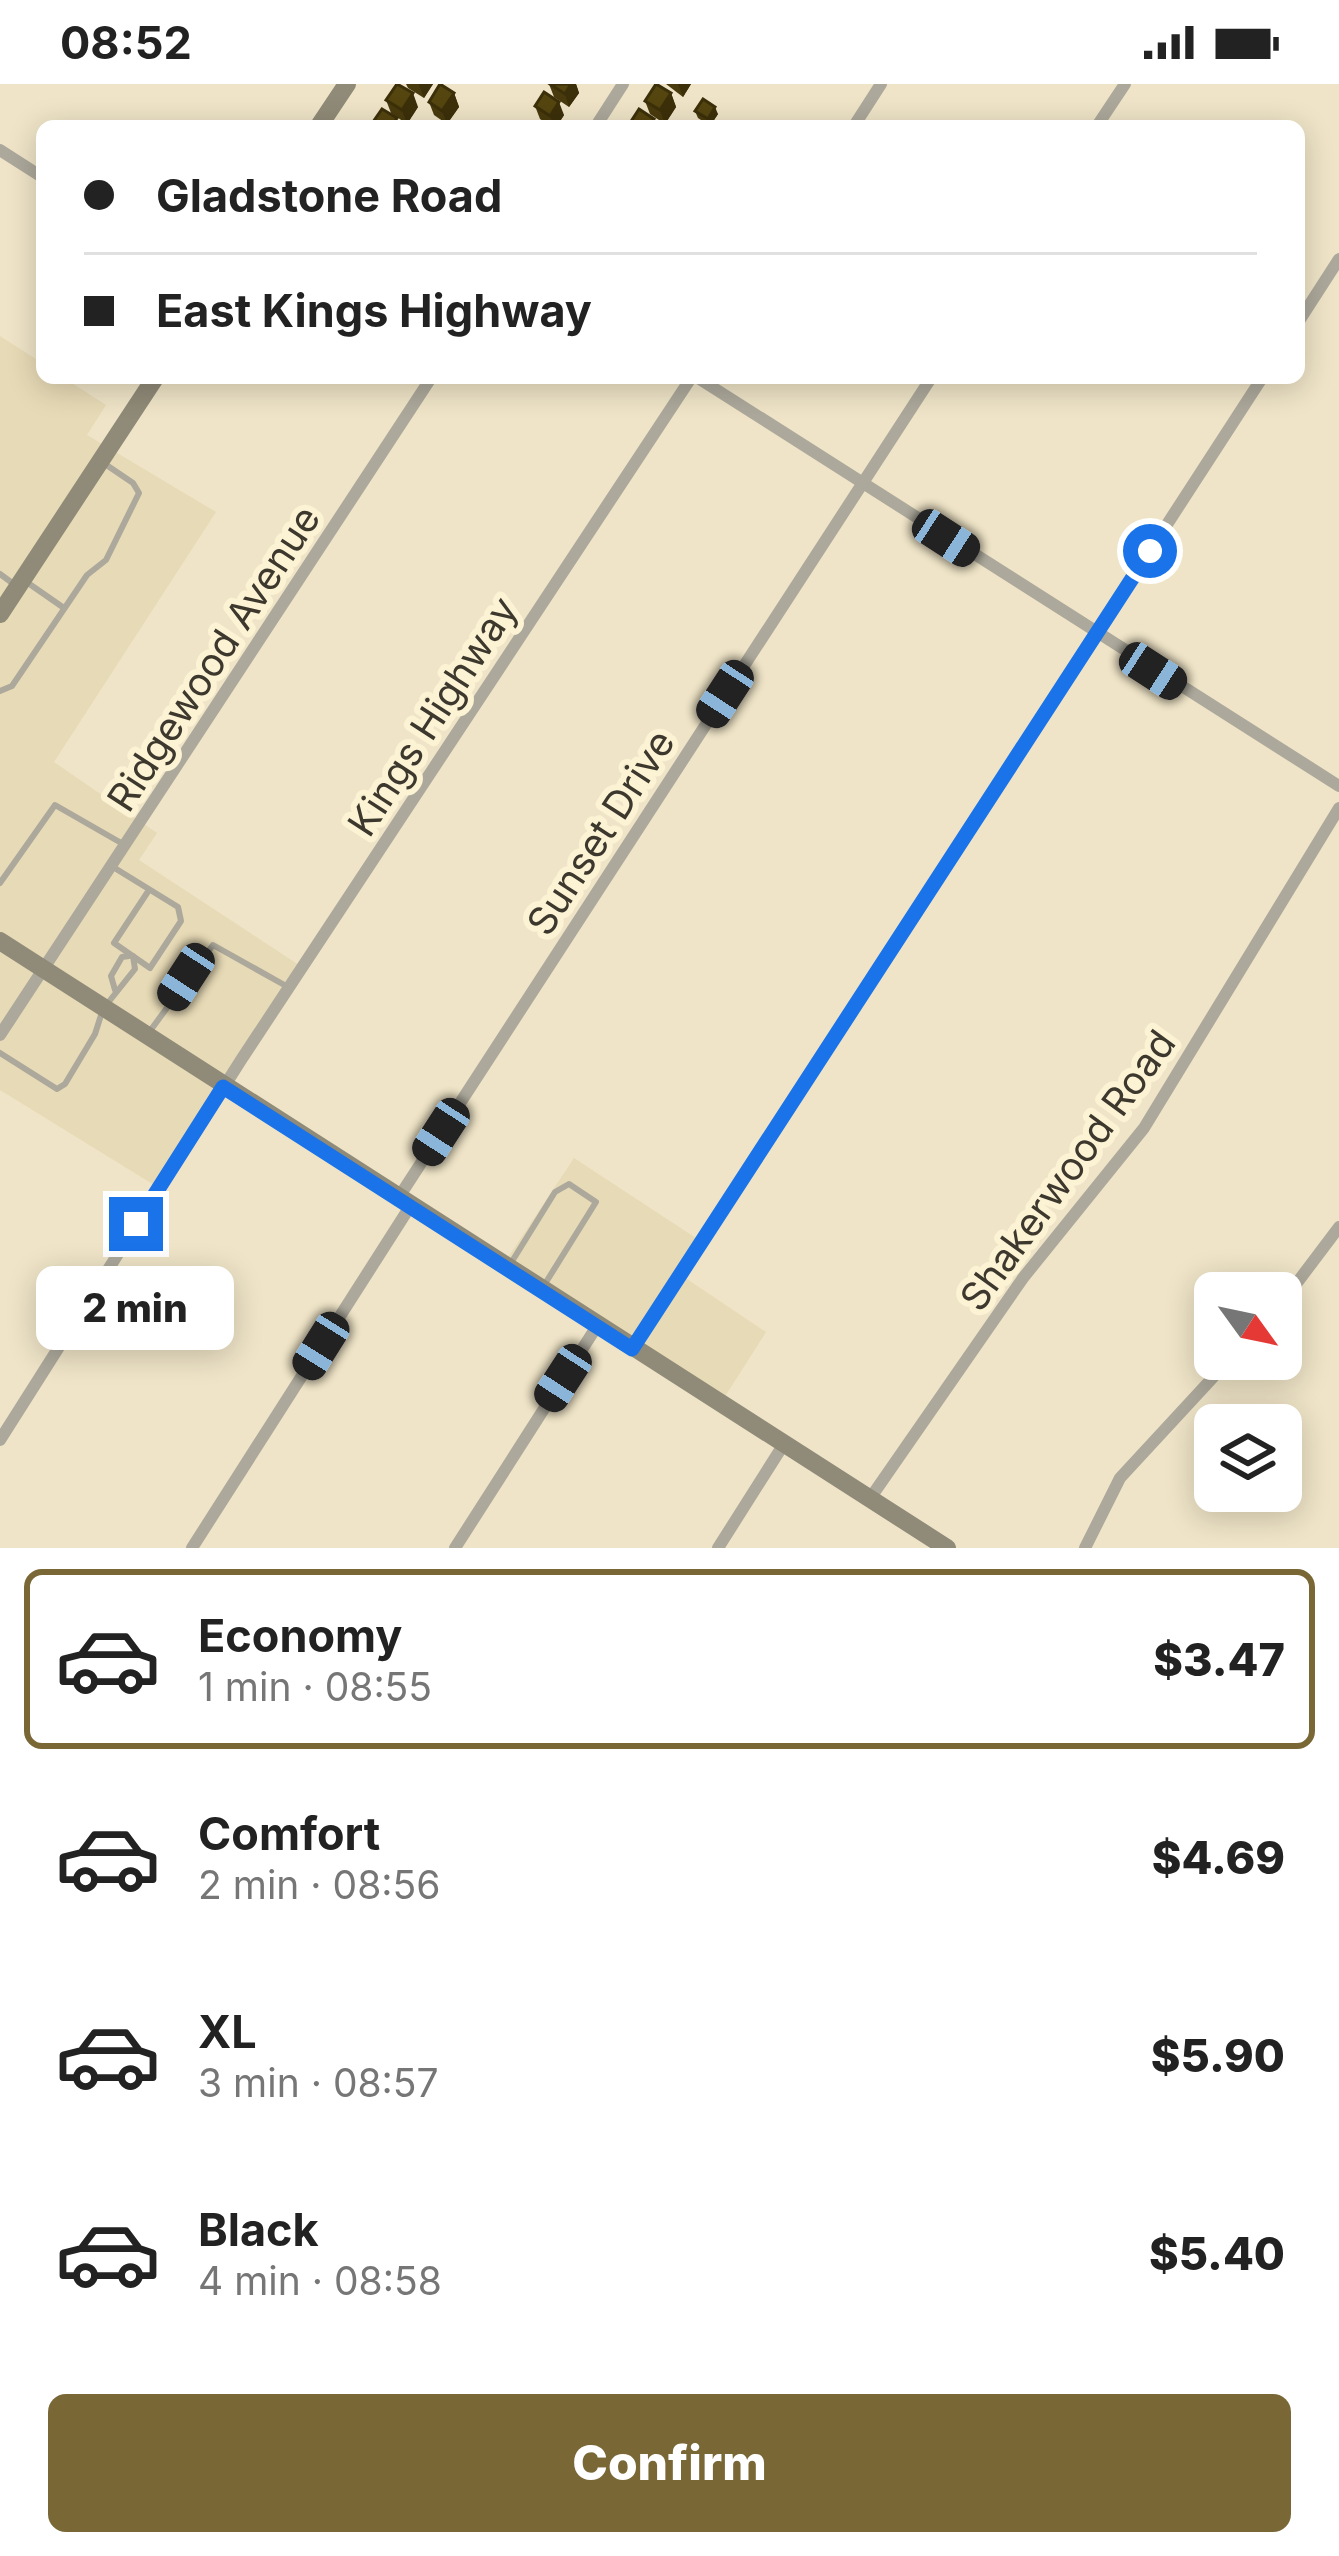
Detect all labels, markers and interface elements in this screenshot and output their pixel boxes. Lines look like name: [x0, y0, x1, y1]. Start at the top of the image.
text: 08:52: [60, 15, 192, 70]
text: Gladstone Road: [156, 168, 502, 223]
text: East Kings Highway: [156, 283, 592, 338]
street label: Ridgewood Avenue: [97, 497, 329, 819]
car: [906, 503, 986, 573]
route start: [1123, 524, 1177, 578]
street label: Kings Highway: [337, 588, 527, 844]
car: [1113, 636, 1193, 706]
car: [690, 654, 760, 734]
street label: Sunset Drive: [516, 721, 684, 943]
car: [151, 937, 221, 1017]
street label: Shakerwood Road: [949, 1021, 1185, 1319]
car: [406, 1092, 476, 1172]
route end: [109, 1197, 163, 1251]
callout: 2 min: [37, 1266, 235, 1350]
north arrow: [1194, 1272, 1302, 1380]
map controls: [1194, 1272, 1302, 1512]
text: 2 min: [82, 1284, 188, 1331]
car: [287, 1306, 355, 1386]
car: [528, 1338, 598, 1418]
button: layers: [1194, 1404, 1302, 1512]
icon: car: [54, 1605, 162, 1713]
text: Economy: [198, 1608, 402, 1663]
text: $3.47: [1153, 1632, 1285, 1687]
text: 1 min · 08:55: [198, 1663, 432, 1710]
icon: car: [54, 1803, 162, 1911]
text: Comfort: [198, 1806, 380, 1861]
text: $4.69: [1152, 1830, 1285, 1885]
text: 2 min · 08:56: [198, 1861, 440, 1908]
icon: car: [54, 2001, 162, 2109]
text: XL: [198, 2004, 257, 2059]
text: $5.90: [1151, 2028, 1285, 2083]
text: 3 min · 08:57: [198, 2059, 439, 2106]
icon: car: [54, 2199, 162, 2307]
text: Black: [198, 2202, 319, 2257]
text: $5.40: [1149, 2226, 1285, 2281]
text: 4 min · 08:58: [198, 2257, 442, 2304]
button: Confirm: [48, 2394, 1291, 2532]

